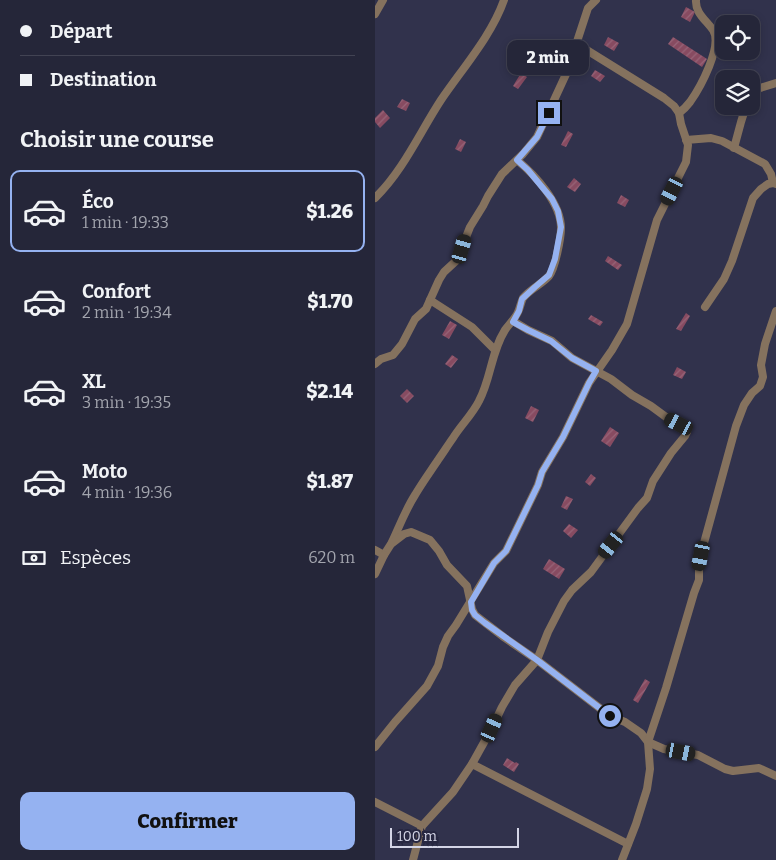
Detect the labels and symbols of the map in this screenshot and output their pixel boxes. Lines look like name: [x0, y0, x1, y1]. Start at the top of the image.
callout: 2 min: [508, 41, 590, 76]
route end: [538, 102, 560, 124]
car: [658, 174, 685, 208]
car: [450, 233, 473, 265]
car: [662, 411, 695, 437]
car: [595, 529, 626, 561]
car: [690, 540, 711, 572]
route start: [599, 705, 621, 727]
car: [479, 711, 504, 745]
car: [664, 742, 697, 762]
scale bar: [390, 825, 519, 848]

